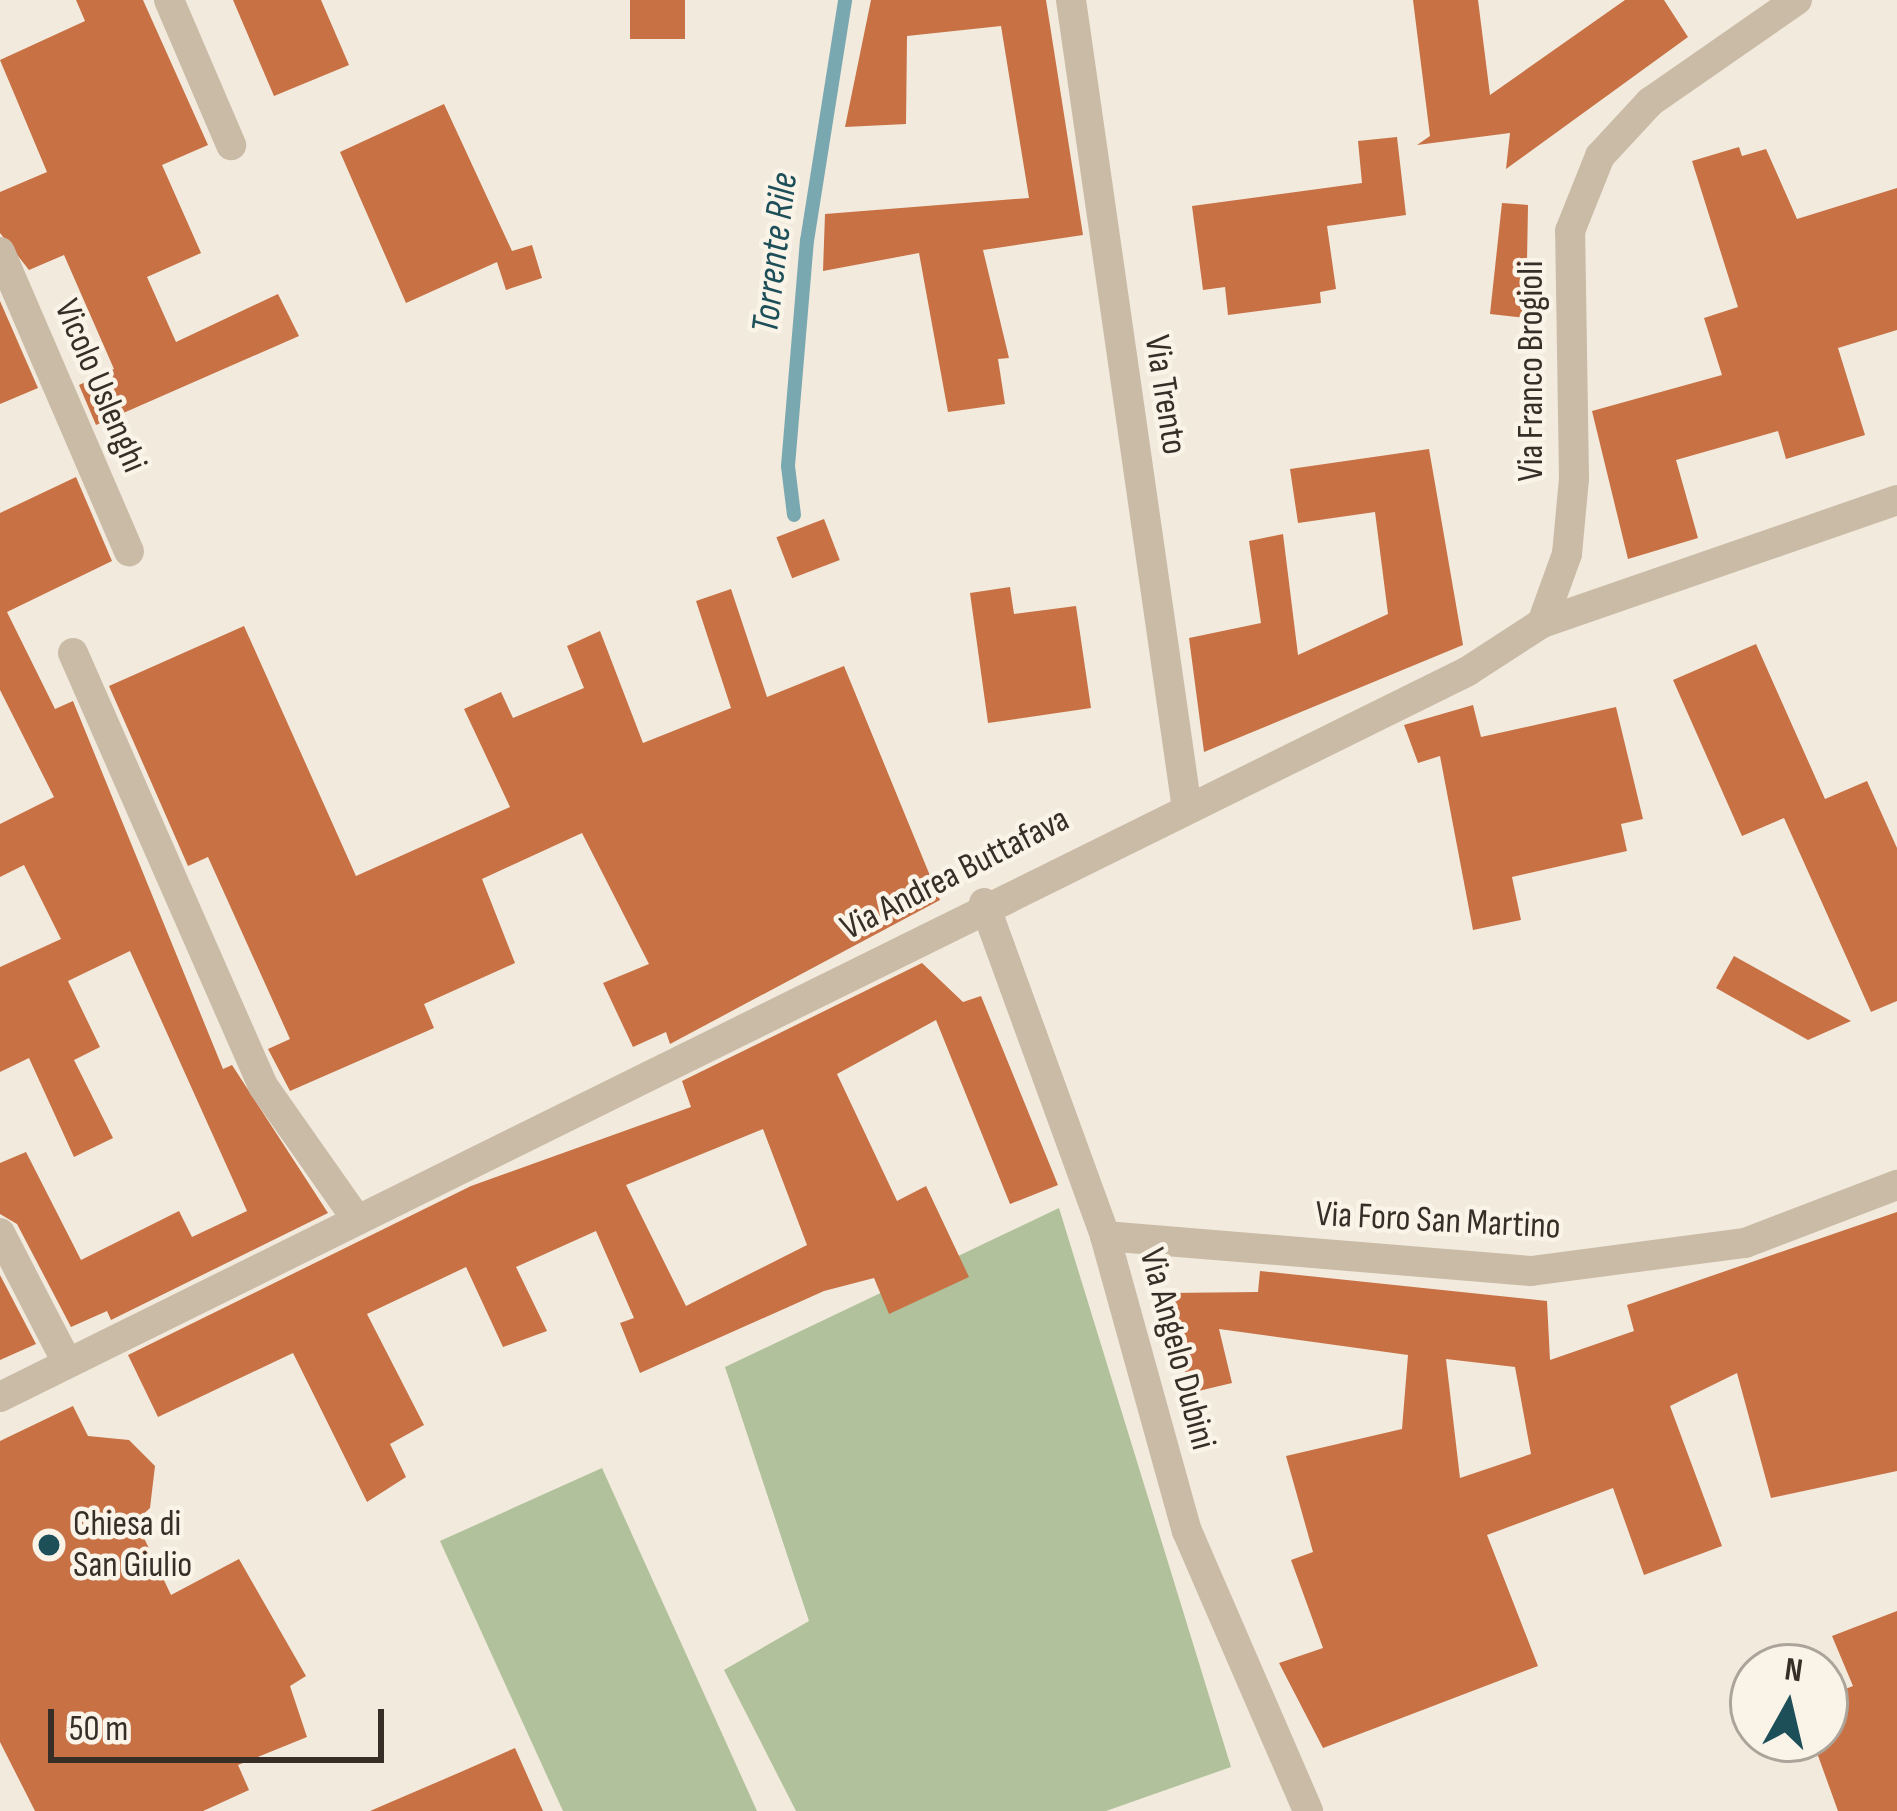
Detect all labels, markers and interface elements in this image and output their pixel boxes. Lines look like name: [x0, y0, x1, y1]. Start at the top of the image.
water label: Torrente Rile: [743, 170, 809, 336]
street label: Via Franco Brogioli: [1510, 261, 1554, 481]
street label: Vicolo Uslenghi: [44, 293, 156, 479]
street label: Via Trento: [1134, 332, 1196, 458]
street label: Via Andrea Buttafava: [834, 798, 1076, 950]
street label: Via Foro San Martino: [1314, 1193, 1562, 1249]
street label: Via Angelo Dubini: [1129, 1244, 1225, 1454]
place label: Chiesa di San Giulio: [73, 1502, 192, 1587]
marker: Chiesa di San Giulio: [36, 1532, 62, 1558]
north arrow: [1729, 1643, 1849, 1763]
text: N: [1782, 1649, 1805, 1691]
scale bar: [54, 1685, 390, 1759]
text: 50 m: [69, 1708, 128, 1751]

